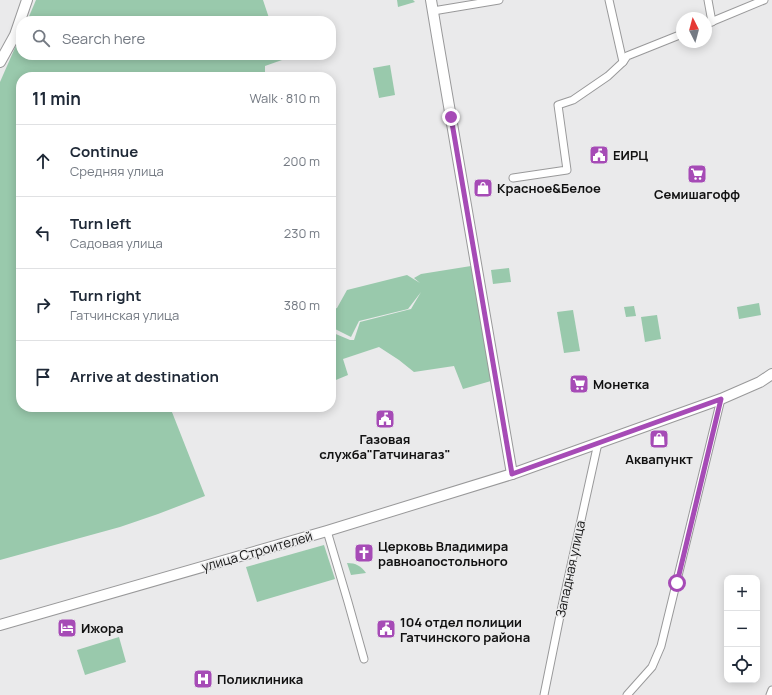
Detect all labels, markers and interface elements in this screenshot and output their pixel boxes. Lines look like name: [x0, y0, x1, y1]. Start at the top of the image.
north arrow: [676, 12, 712, 48]
search box: [16, 16, 336, 60]
icon: search: [30, 27, 52, 49]
text: Search here: [62, 28, 145, 49]
text: 11 min: [32, 87, 81, 110]
text: Walk · 810 m: [249, 89, 320, 107]
route end: [442, 108, 460, 126]
text: Continue: [70, 141, 138, 162]
public building icon: ЕИРЦ: [588, 144, 610, 166]
place label: ЕИРЦ: [613, 146, 648, 164]
icon: ahead: [32, 150, 54, 172]
text: 200 m: [283, 152, 320, 170]
text: Средняя улица: [70, 162, 164, 180]
supermarket icon: Семишагофф: [686, 163, 708, 185]
shop icon: Красное&Белое: [472, 177, 494, 199]
place label: Красное&Белое: [497, 179, 601, 197]
place label: Семишагофф: [654, 185, 740, 203]
text: Turn left: [70, 213, 132, 234]
icon: left: [32, 222, 54, 244]
text: 230 m: [284, 224, 320, 242]
text: Садовая улица: [70, 234, 163, 252]
text: Turn right: [70, 285, 141, 306]
icon: right: [32, 294, 54, 316]
text: 380 m: [284, 296, 320, 314]
text: Гатчинская улица: [70, 306, 179, 324]
icon: arrive: [32, 366, 54, 388]
text: Arrive at destination: [70, 366, 219, 387]
supermarket icon: Монетка: [568, 373, 590, 395]
place label: Монетка: [593, 375, 649, 393]
public building icon: Газовая служба"Гатчинагаз": [374, 408, 396, 430]
shop icon: Аквапункт: [648, 428, 670, 450]
place label: Газовая служба"Гатчинагаз": [319, 430, 451, 463]
place label: Аквапункт: [625, 450, 693, 468]
street label: Западная улица: [551, 519, 589, 619]
street label: улица Строителей: [199, 527, 315, 575]
place label: Церковь Владимира равноапостольного: [378, 537, 508, 570]
church icon: Церковь Владимира равноапостольного: [353, 542, 375, 564]
route start: [668, 574, 686, 592]
map controls: [724, 575, 760, 683]
button: +: [724, 575, 760, 611]
button: −: [724, 611, 760, 647]
place label: 104 отдел полиции Гатчинского района: [400, 613, 530, 646]
hotel icon: Ижора: [56, 617, 78, 639]
public building icon: 104 отдел полиции Гатчинского района: [375, 618, 397, 640]
place label: Ижора: [81, 619, 124, 637]
button: locate: [724, 647, 760, 683]
hospital icon: Поликлиника: [192, 668, 214, 690]
place label: Поликлиника: [217, 670, 303, 688]

